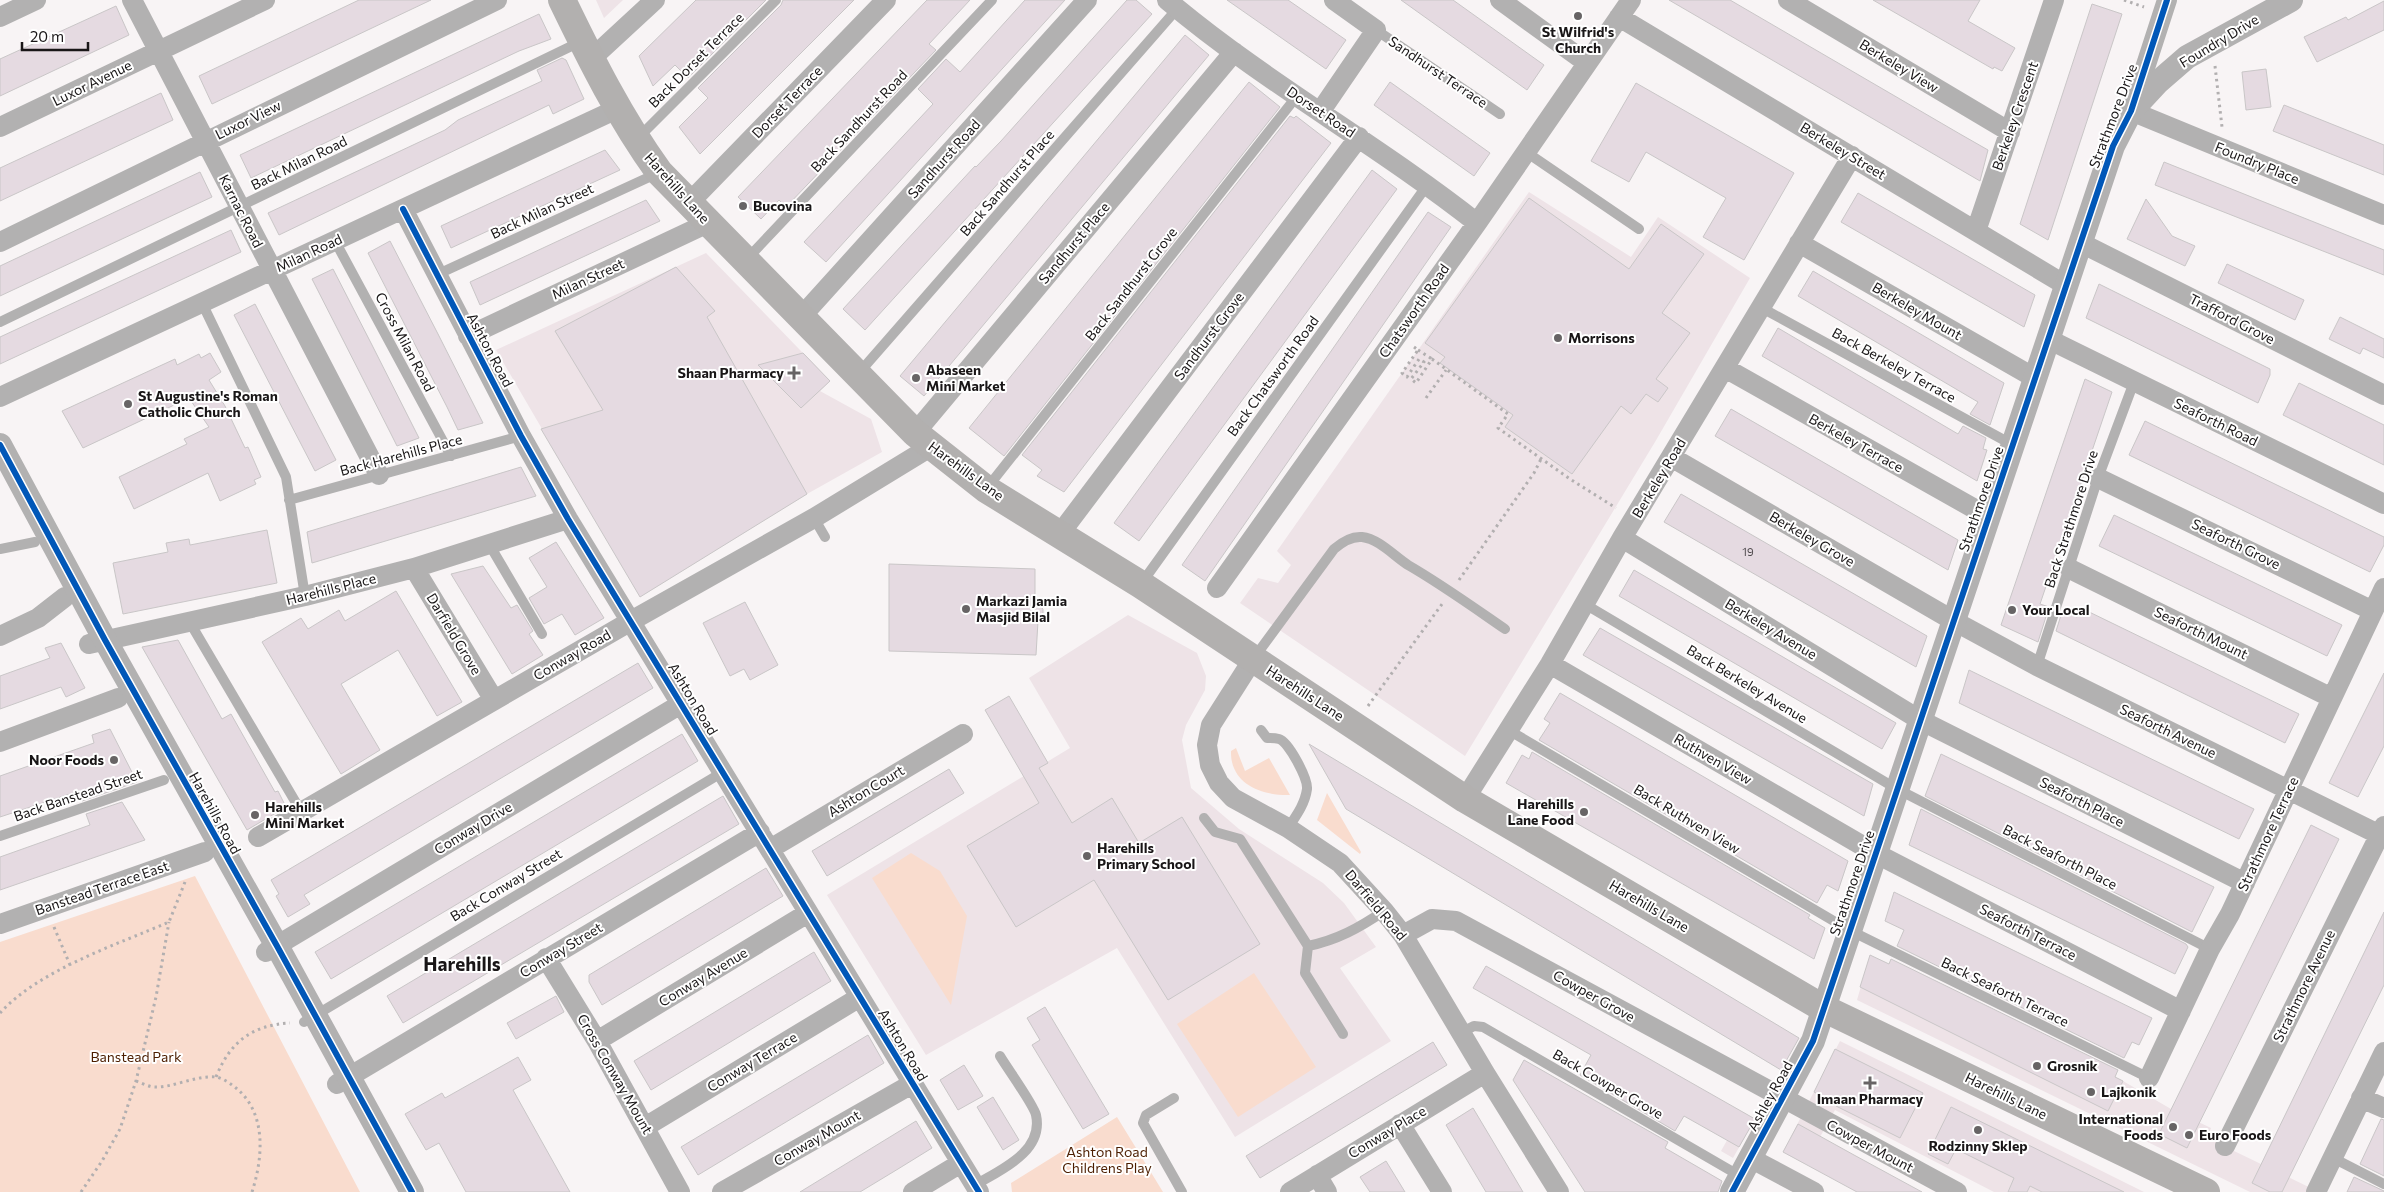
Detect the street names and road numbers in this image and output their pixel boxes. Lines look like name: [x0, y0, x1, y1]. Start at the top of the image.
street label: Back Dorset Terrace: [645, 9, 747, 111]
street label: Foundry Drive: [2176, 10, 2261, 71]
street label: Sandhurst Terrace: [1386, 32, 1491, 111]
street label: Berkeley View: [1857, 35, 1942, 96]
street label: Luxor Avenue: [49, 56, 134, 109]
street label: Berkeley Crescent: [1988, 59, 2041, 173]
street label: Strathmore Drive: [2085, 61, 2140, 170]
street label: Dorset Terrace: [748, 62, 825, 141]
street label: Back Sandhurst Road: [807, 66, 910, 175]
street label: Dorset Road: [1284, 83, 1359, 141]
street label: Luxor View: [212, 96, 284, 143]
street label: Sandhurst Road: [904, 116, 983, 202]
street label: Berkeley Street: [1797, 118, 1889, 183]
street label: Back Sandhurst Place: [956, 126, 1057, 239]
street label: Back Milan Road: [248, 132, 350, 193]
street label: Foundry Place: [2213, 138, 2302, 187]
street label: Harehills Lane: [641, 149, 713, 226]
street label: Karnac Road: [216, 171, 267, 250]
street label: Back Milan Street: [488, 179, 596, 242]
street label: Sandhurst Place: [1034, 198, 1113, 287]
street label: Back Sandhurst Grove: [1081, 224, 1180, 344]
street label: Milan Road: [273, 230, 345, 275]
street label: Milan Street: [549, 254, 627, 303]
street label: Chatsworth Road: [1375, 260, 1452, 361]
street label: Berkeley Mount: [1869, 278, 1965, 343]
street label: Sandhurst Grove: [1170, 288, 1247, 383]
street label: Cross Milan Road: [372, 289, 439, 394]
street label: Trafford Grove: [2187, 290, 2278, 347]
street label: Ashton Road: [464, 310, 517, 390]
street label: Back Chatsworth Road: [1223, 312, 1322, 439]
street label: Back Berkeley Terrace: [1829, 323, 1959, 406]
street label: Seaforth Road: [2172, 394, 2261, 449]
street label: Berkeley Terrace: [1806, 410, 1906, 476]
street label: Back Harehills Place: [338, 430, 464, 479]
street label: Berkeley Road: [1628, 435, 1689, 521]
street label: Harehills Lane: [925, 438, 1007, 504]
street label: Strathmore Drive: [1955, 444, 2006, 554]
street label: Back Strathmore Drive: [2040, 448, 2101, 590]
street label: Berkeley Grove: [1767, 507, 1858, 570]
street label: Seaforth Grove: [2189, 515, 2283, 572]
street label: Harehills Place: [284, 569, 378, 608]
street label: Darfield Grove: [423, 590, 485, 678]
street label: Berkeley Avenue: [1722, 594, 1820, 663]
street label: Seaforth Mount: [2152, 603, 2251, 663]
street label: Conway Road: [530, 626, 614, 684]
street label: Back Berkeley Avenue: [1684, 641, 1811, 726]
street label: Ashton Road: [665, 659, 722, 738]
street label: Harehills Lane: [1263, 661, 1347, 724]
street label: Seaforth Avenue: [2117, 700, 2219, 761]
street label: Ruthven View: [1671, 729, 1755, 788]
street label: Ashton Court: [825, 761, 907, 820]
street label: Back Banstead Street: [11, 764, 145, 825]
street label: Harehills Road: [186, 769, 245, 857]
street label: Seaforth Place: [2037, 773, 2127, 830]
street label: Strathmore Terrace: [2234, 774, 2302, 894]
street label: Back Ruthven View: [1631, 780, 1743, 857]
street label: Conway Drive: [431, 798, 515, 857]
street label: Back Seaforth Place: [2000, 820, 2120, 893]
street label: Strathmore Drive: [1826, 828, 1877, 938]
street label: Back Conway Street: [447, 844, 565, 925]
street label: Banstead Terrace East: [33, 857, 171, 918]
street label: Darfield Road: [1342, 866, 1411, 943]
street label: Harehills Lane: [1606, 876, 1692, 935]
street label: Seaforth Terrace: [1977, 900, 2080, 963]
street label: Conway Street: [516, 918, 605, 981]
street label: Strathmore Avenue: [2269, 927, 2338, 1045]
street label: Conway Avenue: [655, 943, 750, 1010]
street label: Back Seaforth Terrace: [1939, 953, 2072, 1030]
street label: Cowper Grove: [1550, 966, 1638, 1025]
street label: Ashton Road: [875, 1005, 932, 1084]
street label: Cross Conway Mount: [574, 1011, 657, 1137]
street label: Conway Terrace: [704, 1028, 800, 1095]
street label: Back Cowper Grove: [1550, 1045, 1666, 1122]
street label: Ashley Road: [1743, 1058, 1796, 1134]
street label: Harehills Lane: [1962, 1068, 2050, 1123]
street label: Conway Place: [1345, 1102, 1429, 1162]
street label: Conway Mount: [770, 1106, 863, 1169]
street label: Cowper Mount: [1824, 1115, 1917, 1176]

